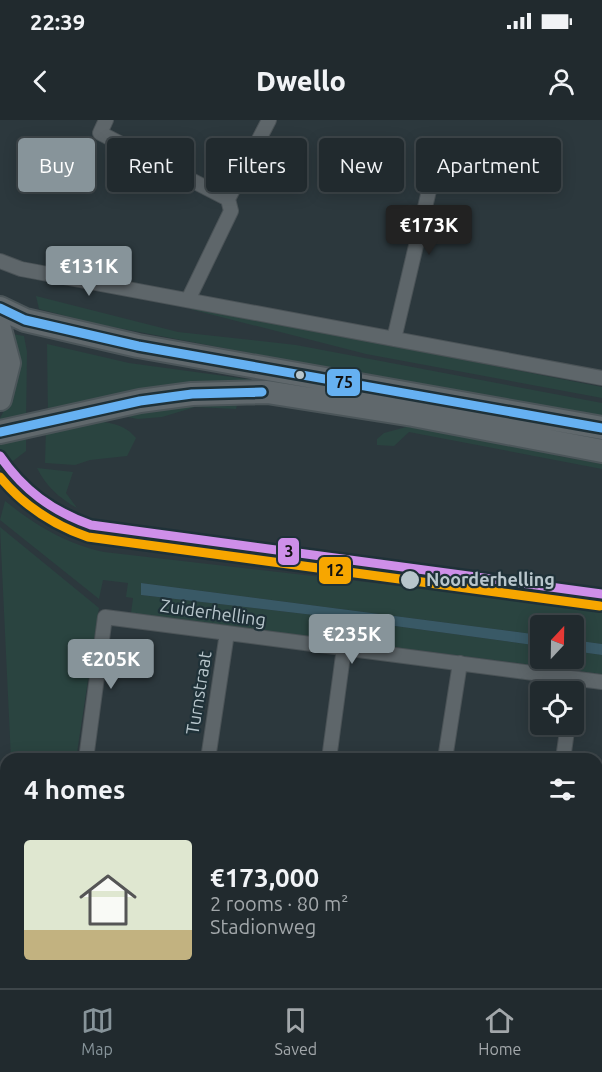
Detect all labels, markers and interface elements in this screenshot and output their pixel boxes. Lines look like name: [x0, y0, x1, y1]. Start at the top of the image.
text: 22:39: [30, 9, 85, 34]
icon: back: [24, 65, 57, 98]
icon: person: [545, 65, 578, 98]
text: Dwello: [256, 66, 346, 96]
chip: Buy: [18, 138, 95, 192]
chip: Rent: [107, 138, 194, 192]
chip: Filters: [206, 138, 307, 192]
chip: New: [319, 138, 404, 192]
chip: Apartment: [416, 138, 561, 192]
pin: €173K: [387, 205, 471, 256]
text: €173K: [400, 213, 458, 236]
pin: €131K: [47, 246, 131, 297]
text: €131K: [60, 254, 118, 277]
line badge: 75: [326, 368, 361, 397]
unlabelled marker: [294, 369, 306, 381]
text: 75: [335, 373, 353, 391]
line badge: 3: [277, 537, 300, 566]
text: 3: [284, 542, 294, 560]
line badge: 12: [318, 556, 352, 585]
text: 12: [326, 561, 344, 579]
marker: Noorderhelling: [399, 569, 421, 591]
place label: Noorderhelling: [426, 569, 555, 589]
street label: Zuiderhelling: [159, 595, 267, 629]
pin: €235K: [310, 614, 394, 665]
north arrow: [530, 615, 584, 669]
map controls: [530, 615, 584, 735]
text: €235K: [323, 622, 381, 645]
pin: €205K: [69, 639, 153, 690]
text: €205K: [82, 647, 140, 670]
street label: Turnstraat: [182, 650, 214, 736]
button: locate: [530, 681, 584, 735]
icon: filters: [546, 773, 579, 806]
text: 4 homes: [24, 775, 125, 804]
text: €173,000: [210, 863, 319, 892]
icon: home: [72, 864, 144, 936]
text: 2 rooms · 80 m²: [210, 892, 348, 915]
text: Stadionweg: [210, 915, 316, 938]
tab: Map: [81, 1004, 114, 1058]
tab: Saved: [275, 1004, 317, 1058]
tab: Home: [478, 1004, 521, 1058]

